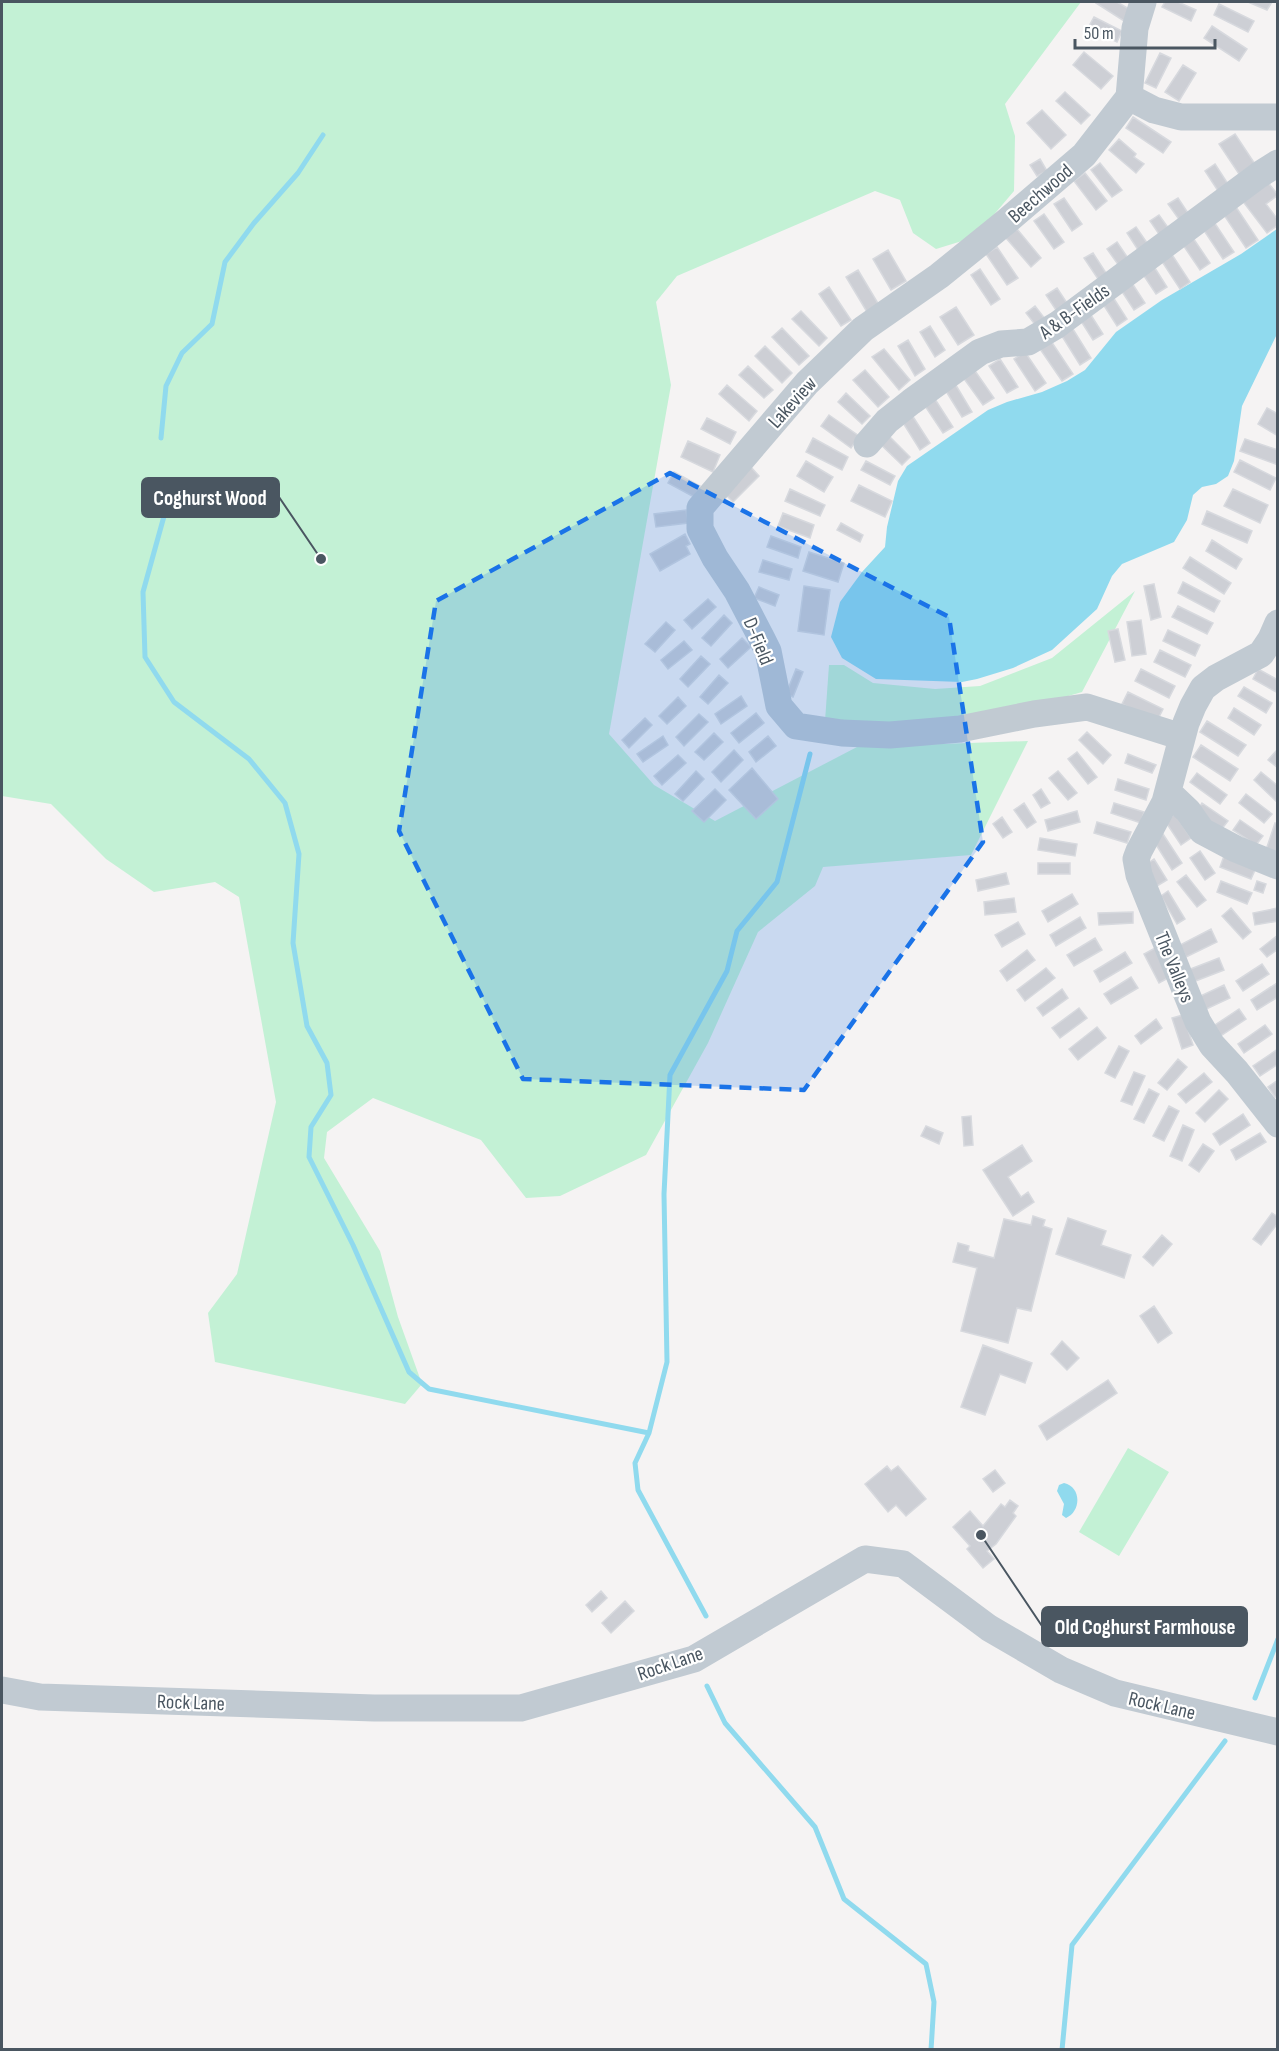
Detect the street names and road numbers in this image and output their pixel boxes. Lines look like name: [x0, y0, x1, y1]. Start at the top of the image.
street label: Beechwood: [1003, 159, 1078, 228]
street label: A & B-Fields: [1034, 279, 1114, 345]
street label: Lakeview: [763, 372, 822, 433]
street label: D-Field: [738, 614, 778, 669]
street label: The Valleys: [1149, 929, 1199, 1006]
street label: Rock Lane: [634, 1642, 706, 1686]
street label: Rock Lane: [1126, 1687, 1198, 1725]
street label: Rock Lane: [157, 1690, 225, 1716]

